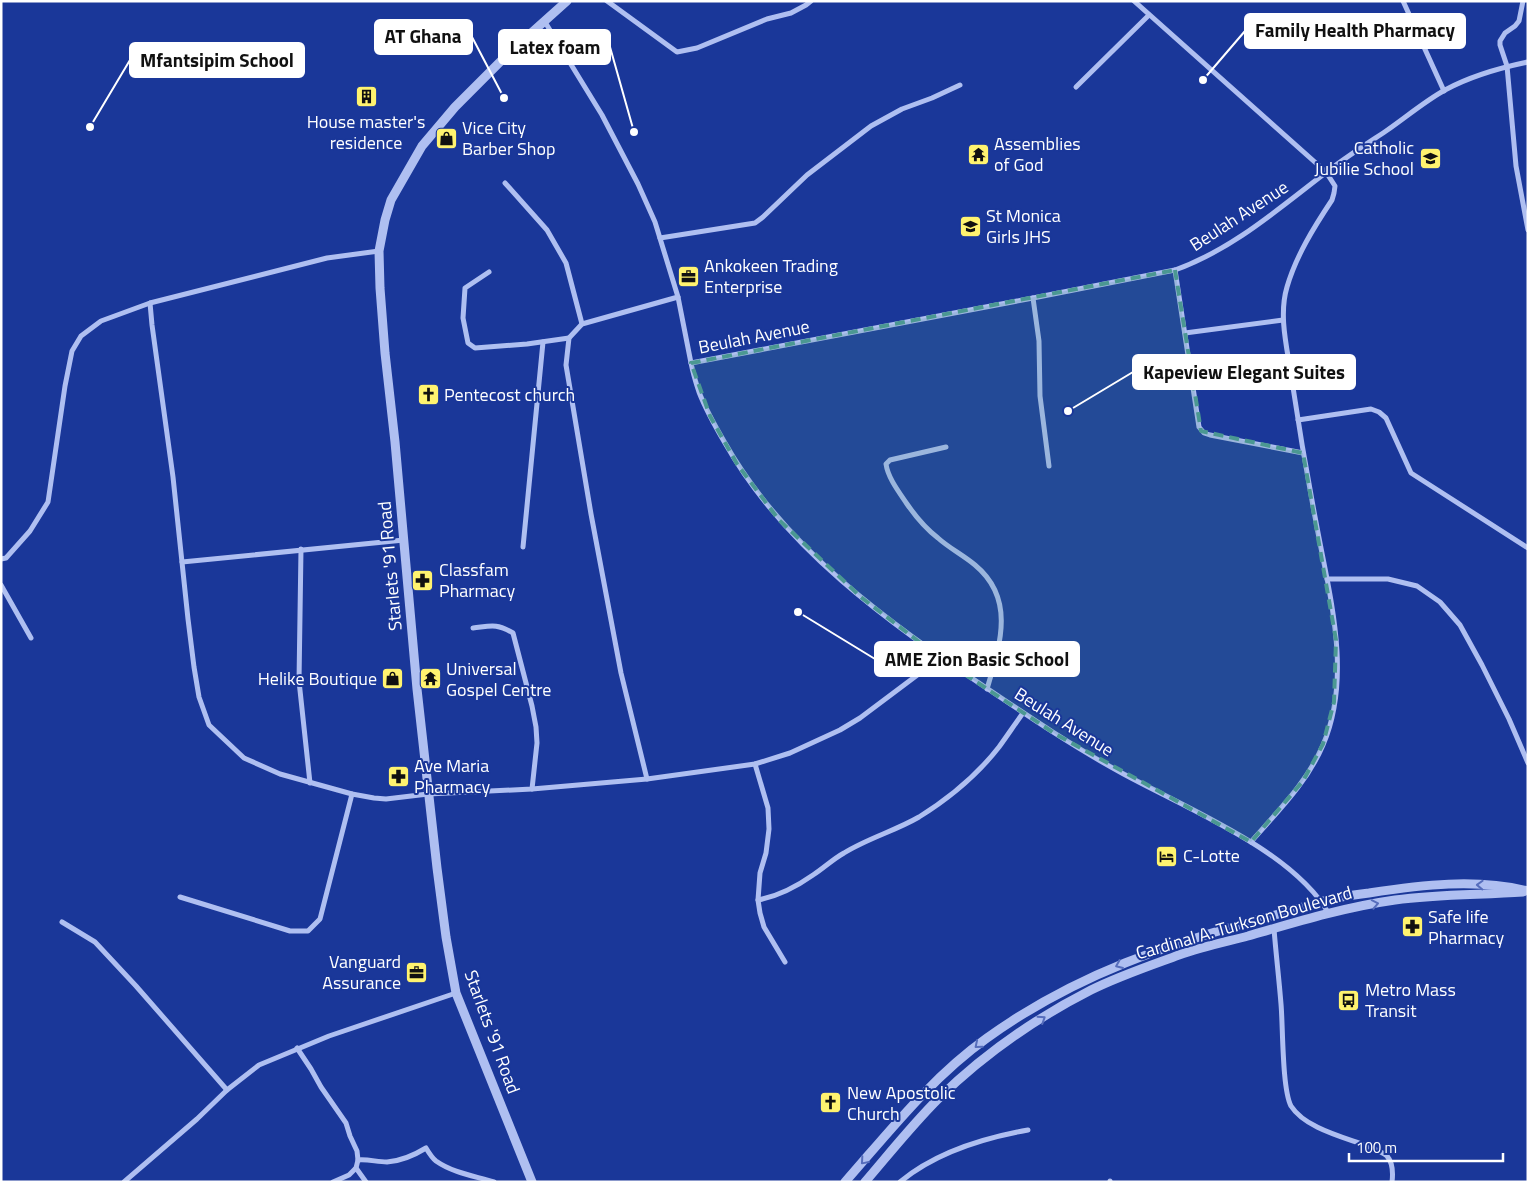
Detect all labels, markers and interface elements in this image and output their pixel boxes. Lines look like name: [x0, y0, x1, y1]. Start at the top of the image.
callout: Family Health Pharmacy: [1245, 14, 1465, 48]
text: Family Health Pharmacy: [1255, 15, 1456, 44]
callout: AT Ghana: [375, 20, 472, 54]
text: AT Ghana: [385, 21, 462, 50]
callout: Latex foam: [499, 30, 610, 64]
text: Latex foam: [510, 32, 600, 61]
callout: Mfantsipim School: [130, 43, 304, 77]
text: Mfantsipim School: [140, 45, 294, 74]
building icon: House master's residence: [354, 85, 378, 109]
place label: House master's residence: [307, 108, 425, 156]
place label: Vice City Barber Shop: [462, 114, 556, 162]
shop icon: Vice City Barber Shop: [434, 126, 458, 150]
place label: Assemblies of God: [994, 130, 1081, 178]
place label: Catholic Jubilie School: [1314, 134, 1414, 182]
temple icon: Assemblies of God: [966, 142, 990, 166]
school or university icon: Catholic Jubilie School: [1418, 146, 1442, 170]
street label: Beulah Avenue: [1184, 174, 1293, 258]
place label: St Monica Girls JHS: [986, 202, 1061, 250]
school or university icon: St Monica Girls JHS: [958, 214, 982, 238]
place label: Ankokeen Trading Enterprise: [704, 252, 838, 300]
office icon: Ankokeen Trading Enterprise: [676, 264, 700, 288]
street label: Beulah Avenue: [696, 312, 812, 361]
callout: Kapeview Elegant Suites: [1133, 355, 1355, 389]
text: Kapeview Elegant Suites: [1143, 357, 1345, 386]
place label: Pentecost church: [444, 381, 575, 408]
church icon: Pentecost church: [416, 383, 440, 407]
street label: Starlets '91 Road: [370, 500, 409, 632]
place label: Classfam Pharmacy: [439, 556, 515, 604]
pharmacy icon: Classfam Pharmacy: [411, 568, 435, 592]
callout: AME Zion Basic School: [875, 642, 1079, 676]
text: AME Zion Basic School: [885, 644, 1069, 673]
place label: Universal Gospel Centre: [446, 655, 551, 703]
place label: Helike Boutique: [258, 665, 377, 692]
shop icon: Helike Boutique: [381, 667, 405, 691]
temple icon: Universal Gospel Centre: [418, 667, 442, 691]
street label: Beulah Avenue: [1009, 680, 1119, 763]
place label: Ave Maria Pharmacy: [414, 752, 490, 800]
pharmacy icon: Ave Maria Pharmacy: [386, 764, 410, 788]
place label: C-Lotte: [1183, 842, 1240, 869]
hotel icon: C-Lotte: [1155, 844, 1179, 868]
street label: Cardinal A. Turkson Boulevard: [1133, 879, 1355, 966]
one-way arrow: [1475, 879, 1483, 890]
one-way arrow: [1371, 899, 1380, 909]
place label: Safe life Pharmacy: [1428, 903, 1504, 951]
pharmacy icon: Safe life Pharmacy: [1400, 915, 1424, 939]
place label: Vanguard Assurance: [322, 948, 401, 996]
one-way arrow: [1115, 959, 1123, 969]
office icon: Vanguard Assurance: [405, 960, 429, 984]
street label: Starlets '91 Road: [458, 966, 527, 1097]
place label: Metro Mass Transit: [1365, 976, 1456, 1024]
bus stop icon: Metro Mass Transit: [1337, 988, 1361, 1012]
one-way arrow: [1036, 1016, 1045, 1025]
one-way arrow: [975, 1040, 984, 1048]
place label: New Apostolic Church: [847, 1079, 956, 1127]
church icon: New Apostolic Church: [819, 1091, 843, 1115]
scale bar: [1349, 1130, 1503, 1162]
text: 100 m: [1356, 1136, 1397, 1159]
one-way arrow: [860, 1155, 869, 1164]

